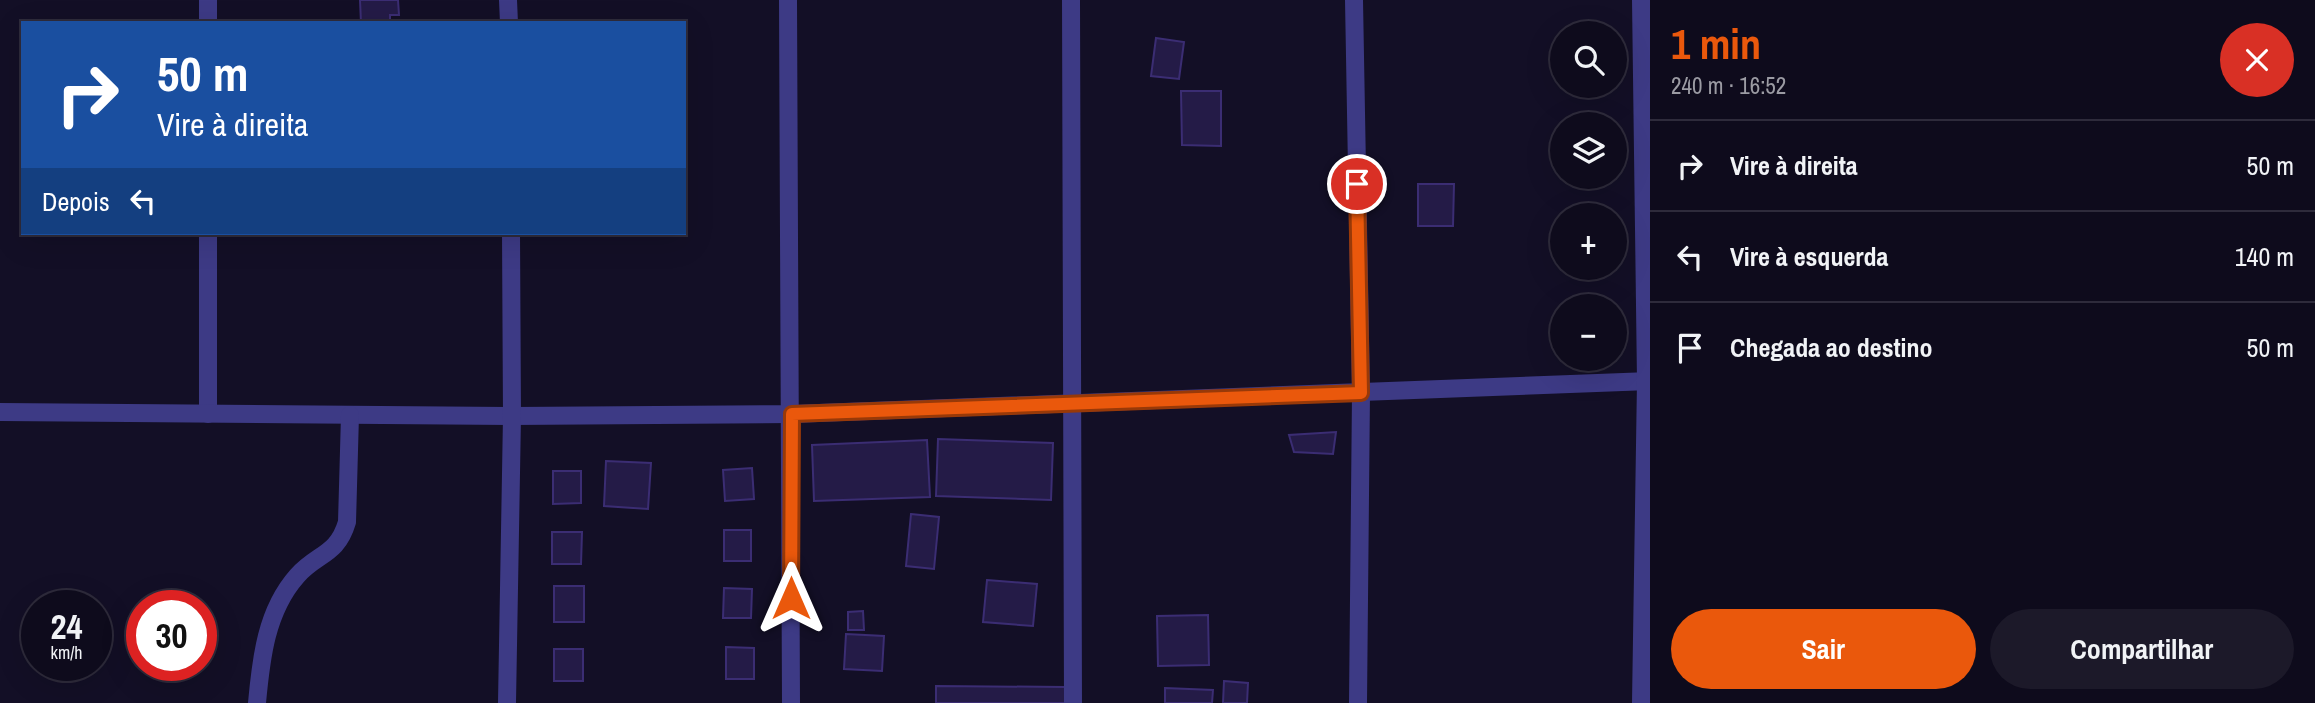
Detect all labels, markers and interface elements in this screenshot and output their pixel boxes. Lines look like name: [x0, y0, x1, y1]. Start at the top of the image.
text: 1 min: [1671, 16, 1761, 72]
map controls: [1550, 21, 1627, 371]
button: search: [1550, 21, 1627, 98]
button: close: [2220, 23, 2294, 97]
text: 50 m: [157, 40, 249, 106]
icon: right: [42, 49, 133, 140]
text: 240 m · 16:52: [1671, 70, 1786, 101]
text: Vire à direita: [157, 103, 308, 146]
button: layers: [1550, 112, 1627, 189]
icon: right: [1671, 147, 1709, 185]
text: Vire à direita: [1730, 148, 1858, 183]
text: 50 m: [2247, 148, 2294, 183]
pin: [1327, 154, 1387, 214]
icon: arrive: [1338, 165, 1376, 203]
icon: left: [124, 182, 162, 220]
text: Depois: [42, 184, 110, 219]
button: +: [1550, 203, 1627, 280]
icon: left: [1671, 238, 1709, 276]
text: Vire à esquerda: [1730, 239, 1888, 274]
text: 140 m: [2235, 239, 2294, 274]
button: −: [1550, 294, 1627, 371]
icon: arrive: [1671, 329, 1709, 367]
text: Chegada ao destino: [1730, 330, 1933, 365]
text: 50 m: [2247, 330, 2294, 365]
position arrow: [754, 561, 828, 635]
speed limit sign: 30: [126, 590, 217, 681]
text: 24: [51, 603, 82, 650]
button: Sair: [1671, 609, 1976, 689]
button: Compartilhar: [1990, 609, 2294, 689]
text: km/h: [51, 640, 83, 665]

